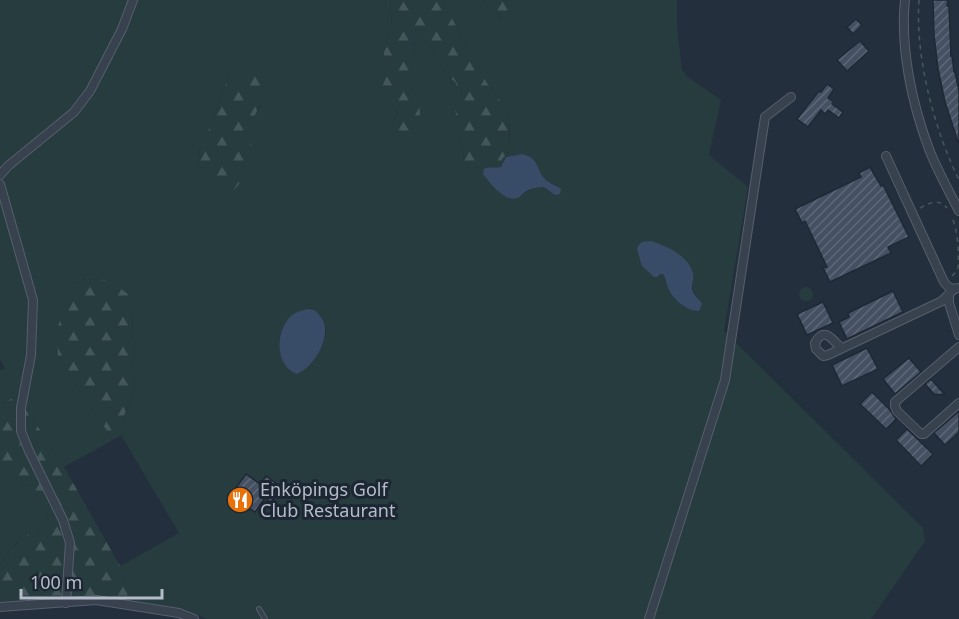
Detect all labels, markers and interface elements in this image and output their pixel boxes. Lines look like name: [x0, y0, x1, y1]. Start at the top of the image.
place label: Enköpings Golf Club Restaurant: [260, 477, 396, 522]
restaurant icon: Enköpings Golf Club Restaurant: [225, 485, 255, 515]
scale bar: [21, 562, 162, 600]
text: 100 m: [30, 570, 82, 594]

